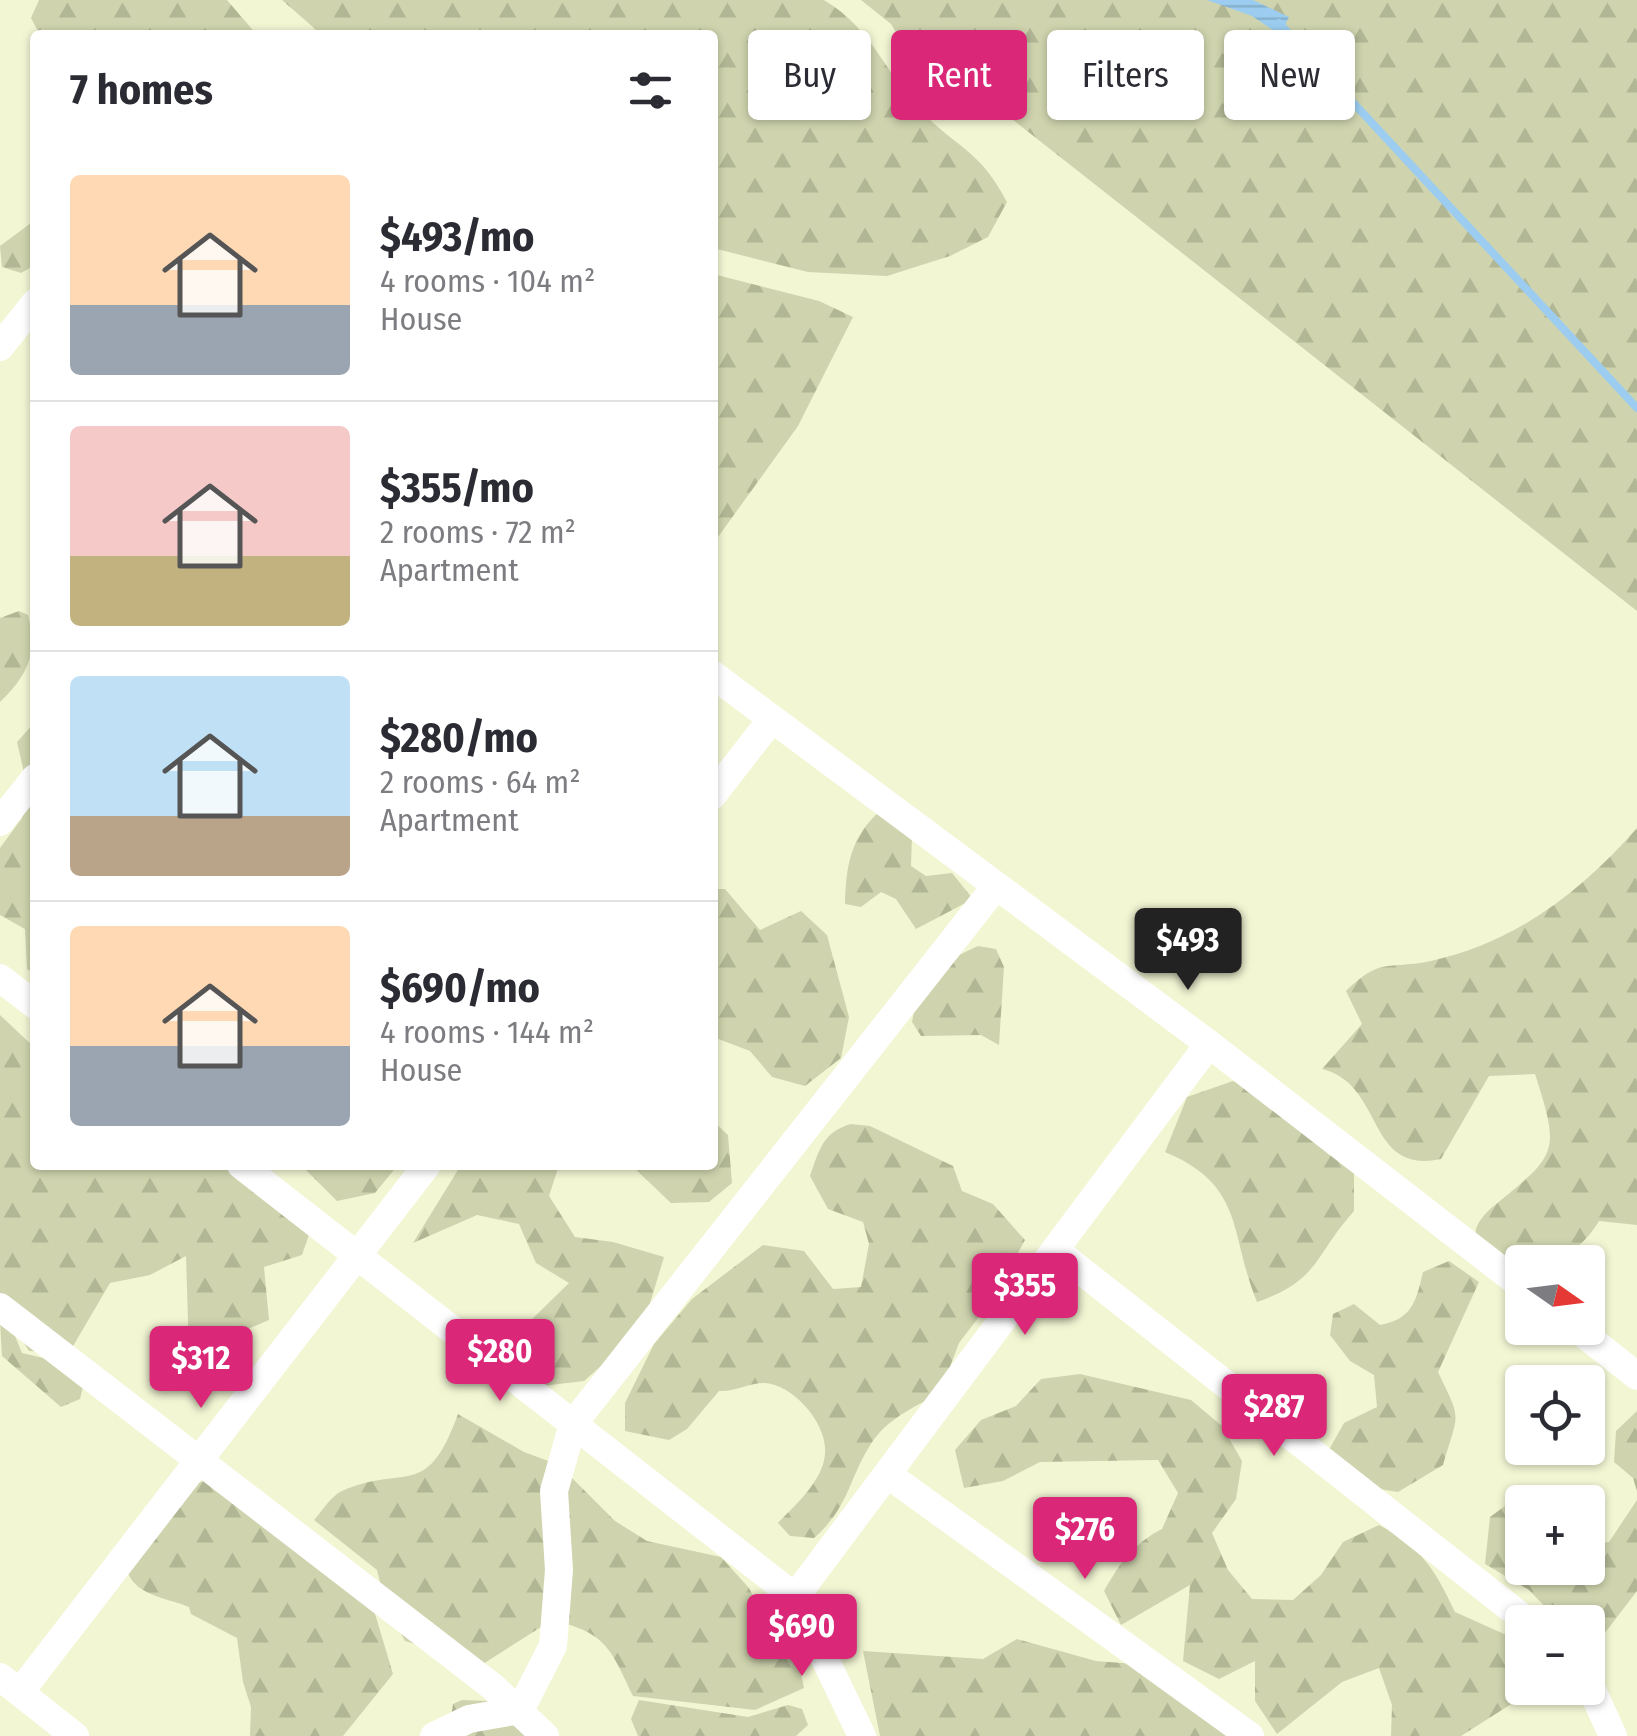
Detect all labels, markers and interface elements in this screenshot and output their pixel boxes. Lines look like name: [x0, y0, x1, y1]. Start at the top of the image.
chip: Buy: [748, 30, 871, 120]
chip: Rent: [891, 30, 1027, 120]
chip: Filters: [1047, 30, 1204, 120]
chip: New: [1224, 30, 1355, 120]
icon: filters: [623, 63, 678, 118]
text: 7 homes: [70, 65, 213, 115]
text: $493/mo: [380, 212, 535, 262]
icon: home: [150, 215, 270, 335]
text: 4 rooms · 104 m²: [380, 262, 595, 300]
text: House: [380, 300, 462, 338]
text: $355/mo: [380, 463, 534, 513]
icon: home: [150, 466, 270, 586]
text: 2 rooms · 72 m²: [380, 513, 576, 551]
text: Apartment: [380, 551, 519, 589]
text: $280/mo: [380, 713, 538, 763]
icon: home: [150, 716, 270, 836]
text: 2 rooms · 64 m²: [380, 763, 581, 801]
text: Apartment: [380, 801, 519, 839]
pin: $493: [1129, 908, 1247, 993]
text: $493: [1157, 921, 1219, 959]
text: $690/mo: [380, 963, 540, 1013]
icon: home: [150, 966, 270, 1086]
text: 4 rooms · 144 m²: [380, 1013, 594, 1051]
text: House: [380, 1051, 462, 1089]
north arrow: [1505, 1245, 1605, 1345]
map controls: [1505, 1245, 1605, 1705]
pin: $355: [966, 1253, 1084, 1338]
text: $355: [994, 1266, 1056, 1304]
pin: $280: [441, 1319, 559, 1404]
pin: $312: [142, 1326, 260, 1411]
text: $280: [468, 1332, 532, 1370]
text: $312: [172, 1339, 230, 1377]
button: locate: [1505, 1365, 1605, 1465]
pin: $287: [1215, 1374, 1333, 1459]
text: $287: [1244, 1387, 1304, 1425]
button: +: [1505, 1485, 1605, 1585]
pin: $276: [1026, 1497, 1144, 1582]
text: $276: [1055, 1510, 1115, 1548]
pin: $690: [743, 1594, 861, 1679]
button: −: [1505, 1605, 1605, 1705]
text: $690: [769, 1607, 835, 1645]

